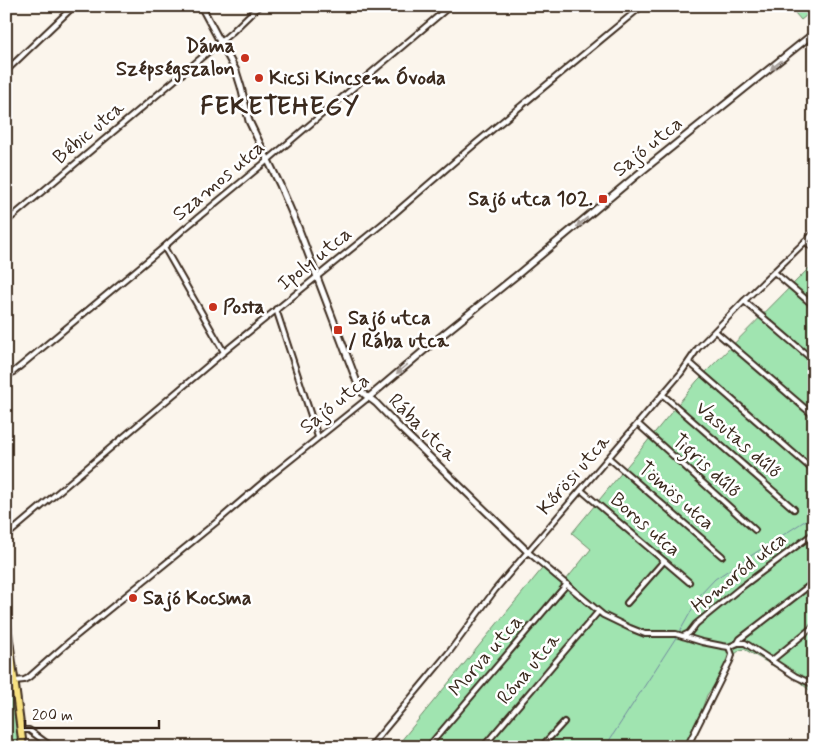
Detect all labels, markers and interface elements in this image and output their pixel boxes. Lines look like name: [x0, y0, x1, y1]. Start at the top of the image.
place label: Dáma Szépségszalon: [116, 33, 235, 83]
marker: Dáma Szépségszalon: [239, 52, 251, 64]
one-way arrow: [770, 59, 783, 70]
place label: Kicsi Kincsem Óvoda: [269, 65, 446, 92]
marker: Kicsi Kincsem Óvoda: [253, 72, 265, 84]
district label: FEKETEHEGY: [200, 91, 360, 124]
street label: Bébic utca: [47, 94, 131, 171]
street label: Sajó utca: [607, 110, 689, 184]
street label: Szamos utca: [167, 134, 271, 228]
place label: Sajó utca 102.: [468, 186, 593, 213]
marker: Sajó utca 102.: [597, 193, 609, 205]
one-way arrow: [575, 216, 588, 227]
street label: Ipoly utca: [272, 221, 358, 297]
place label: Posta: [223, 294, 265, 321]
marker: Posta: [207, 301, 219, 313]
place label: Sajó utca / Rába utca: [348, 305, 450, 355]
marker: Sajó utca / Rába utca: [332, 324, 344, 336]
one-way arrow: [396, 364, 409, 375]
street label: Sajó utca: [294, 367, 376, 441]
street label: Rába utca: [382, 388, 463, 469]
street label: Vasutas dűlő: [689, 395, 787, 485]
street label: Kőrösi utca: [531, 428, 617, 521]
street label: Tigris dűlő: [664, 428, 746, 506]
street label: Tömös utca: [632, 455, 720, 537]
street label: Boros utca: [604, 487, 686, 563]
street label: Homoród utca: [686, 526, 792, 620]
place label: Sajó Kocsma: [143, 585, 252, 612]
marker: Sajó Kocsma: [127, 592, 139, 604]
street label: Morva utca: [443, 609, 529, 703]
street label: Róna utca: [491, 627, 568, 711]
scale bar: [25, 698, 159, 730]
text: 200 m: [32, 706, 73, 726]

